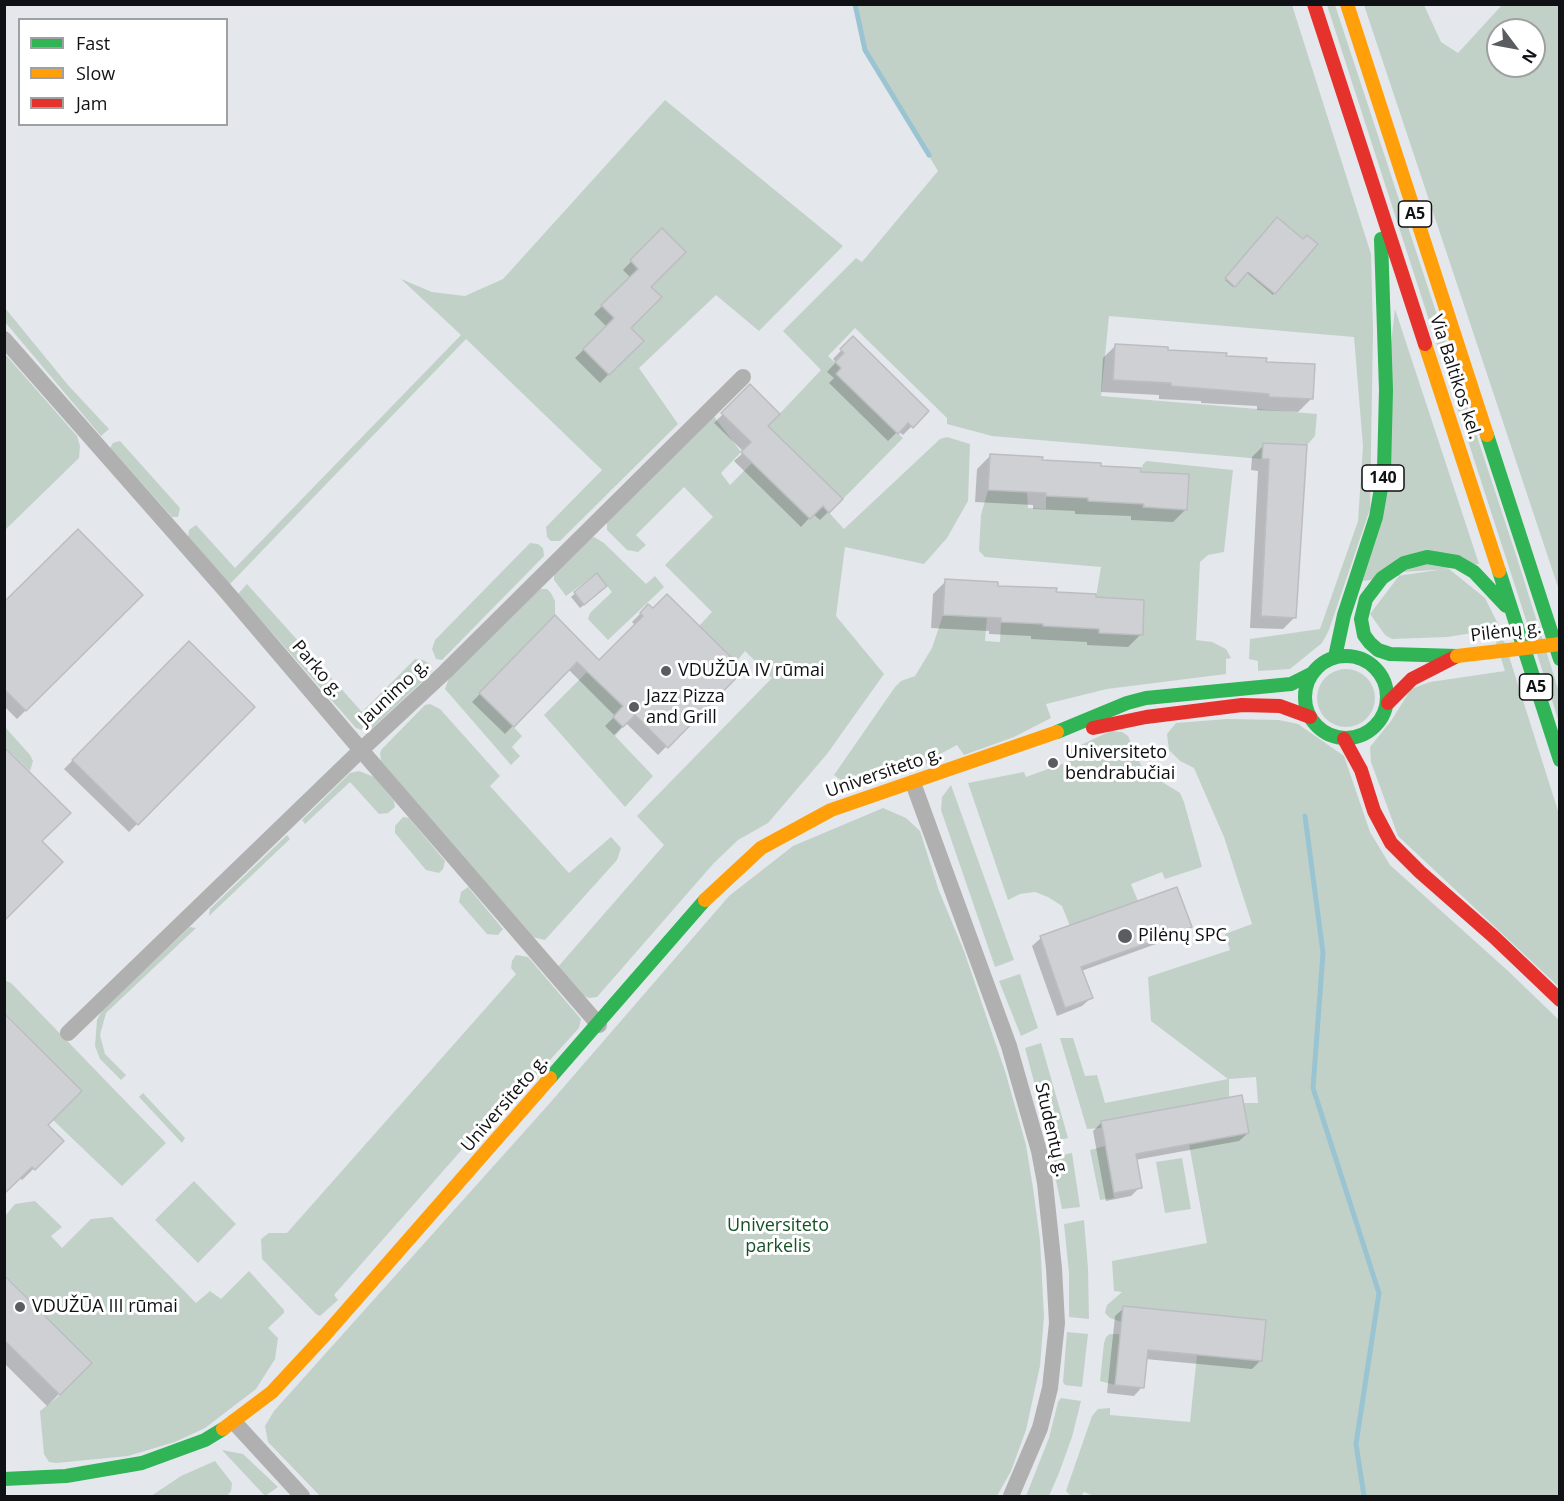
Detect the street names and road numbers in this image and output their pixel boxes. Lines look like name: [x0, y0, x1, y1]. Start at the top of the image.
road number: A5: [1398, 201, 1432, 227]
street label: Via Baltikos kel.: [1425, 312, 1485, 442]
road number: 140: [1362, 465, 1404, 491]
street label: Pilėnų g.: [1469, 617, 1543, 647]
street label: Parko g.: [287, 636, 347, 702]
street label: Jaunimo g.: [354, 655, 434, 731]
road number: A5: [1520, 674, 1552, 700]
street label: Universiteto g.: [823, 743, 945, 803]
street label: Universiteto g.: [457, 1051, 553, 1157]
street label: Studentų g.: [1030, 1081, 1072, 1179]

